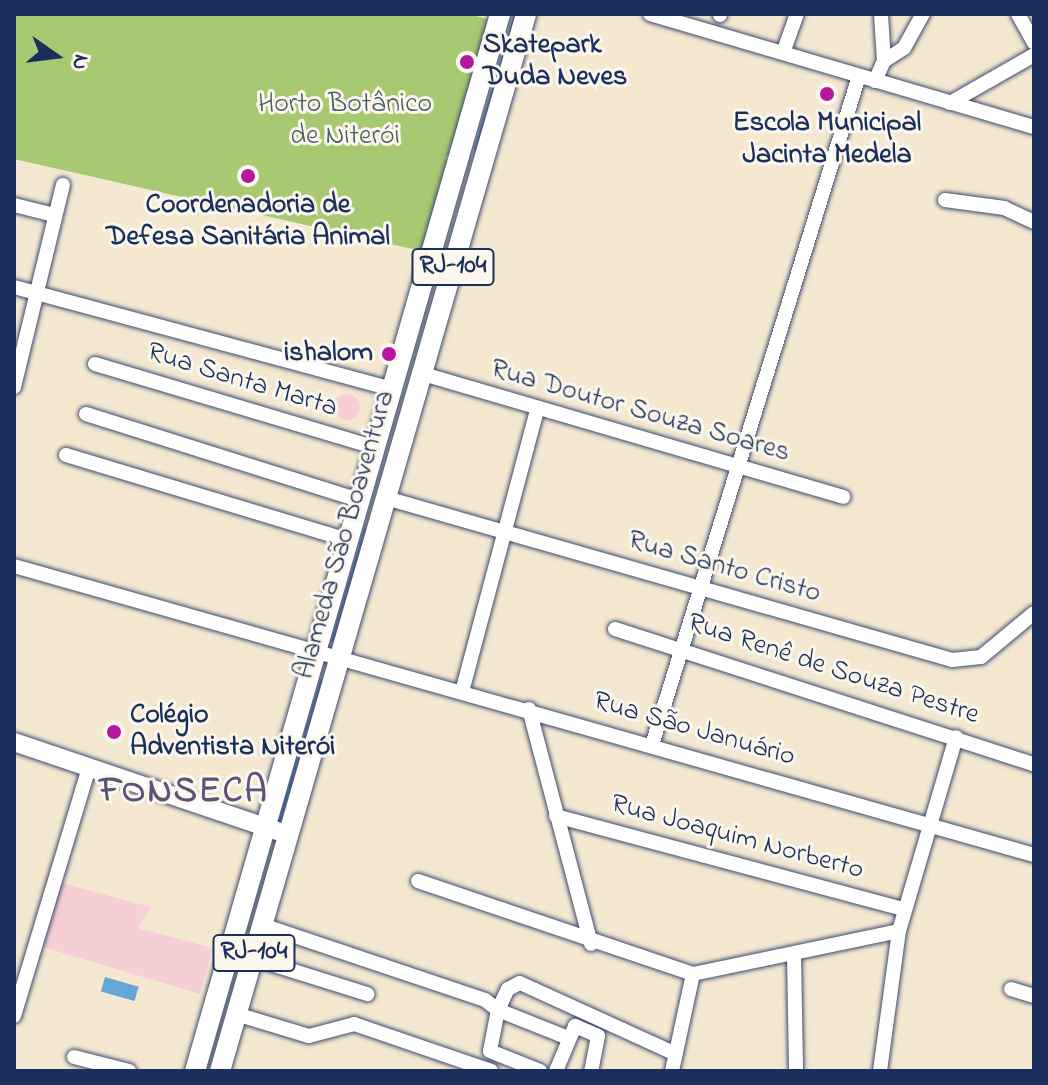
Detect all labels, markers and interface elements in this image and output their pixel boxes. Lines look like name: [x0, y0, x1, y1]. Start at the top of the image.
north arrow: [16, 16, 96, 96]
place label: Skatepark Duda Neves: [483, 29, 627, 95]
text: N: [62, 51, 97, 73]
marker: Skatepark Duda Neves: [458, 53, 476, 71]
marker: Escola Municipal Jacinta Medela: [818, 85, 836, 103]
park label: Horto Botânico de Niterói: [258, 88, 432, 154]
place label: Escola Municipal Jacinta Medela: [733, 107, 921, 173]
marker: Coordenadoria de Defesa Sanitária Animal: [239, 167, 257, 185]
place label: Coordenadoria de Defesa Sanitária Animal: [106, 189, 390, 255]
road number: RJ-104: [411, 245, 495, 289]
street label: Rua Santa Marta: [143, 336, 341, 426]
place label: ishalom: [284, 337, 373, 371]
marker: ishalom: [380, 345, 398, 363]
street label: Rua Doutor Souza Soares: [487, 353, 793, 471]
street label: Alameda São Boaventura: [289, 387, 403, 683]
street label: Rua Santo Cristo: [624, 524, 824, 612]
street label: Rua Renê de Souza Pestre: [683, 607, 983, 733]
street label: Rua São Januário: [589, 685, 799, 775]
place label: Colégio Adventista Niterói: [130, 699, 335, 765]
marker: Colégio Adventista Niterói: [105, 723, 123, 741]
district label: FONSECA: [99, 771, 269, 815]
street label: Rua Joaquim Norberto: [607, 788, 867, 888]
road number: RJ-104: [212, 931, 296, 975]

